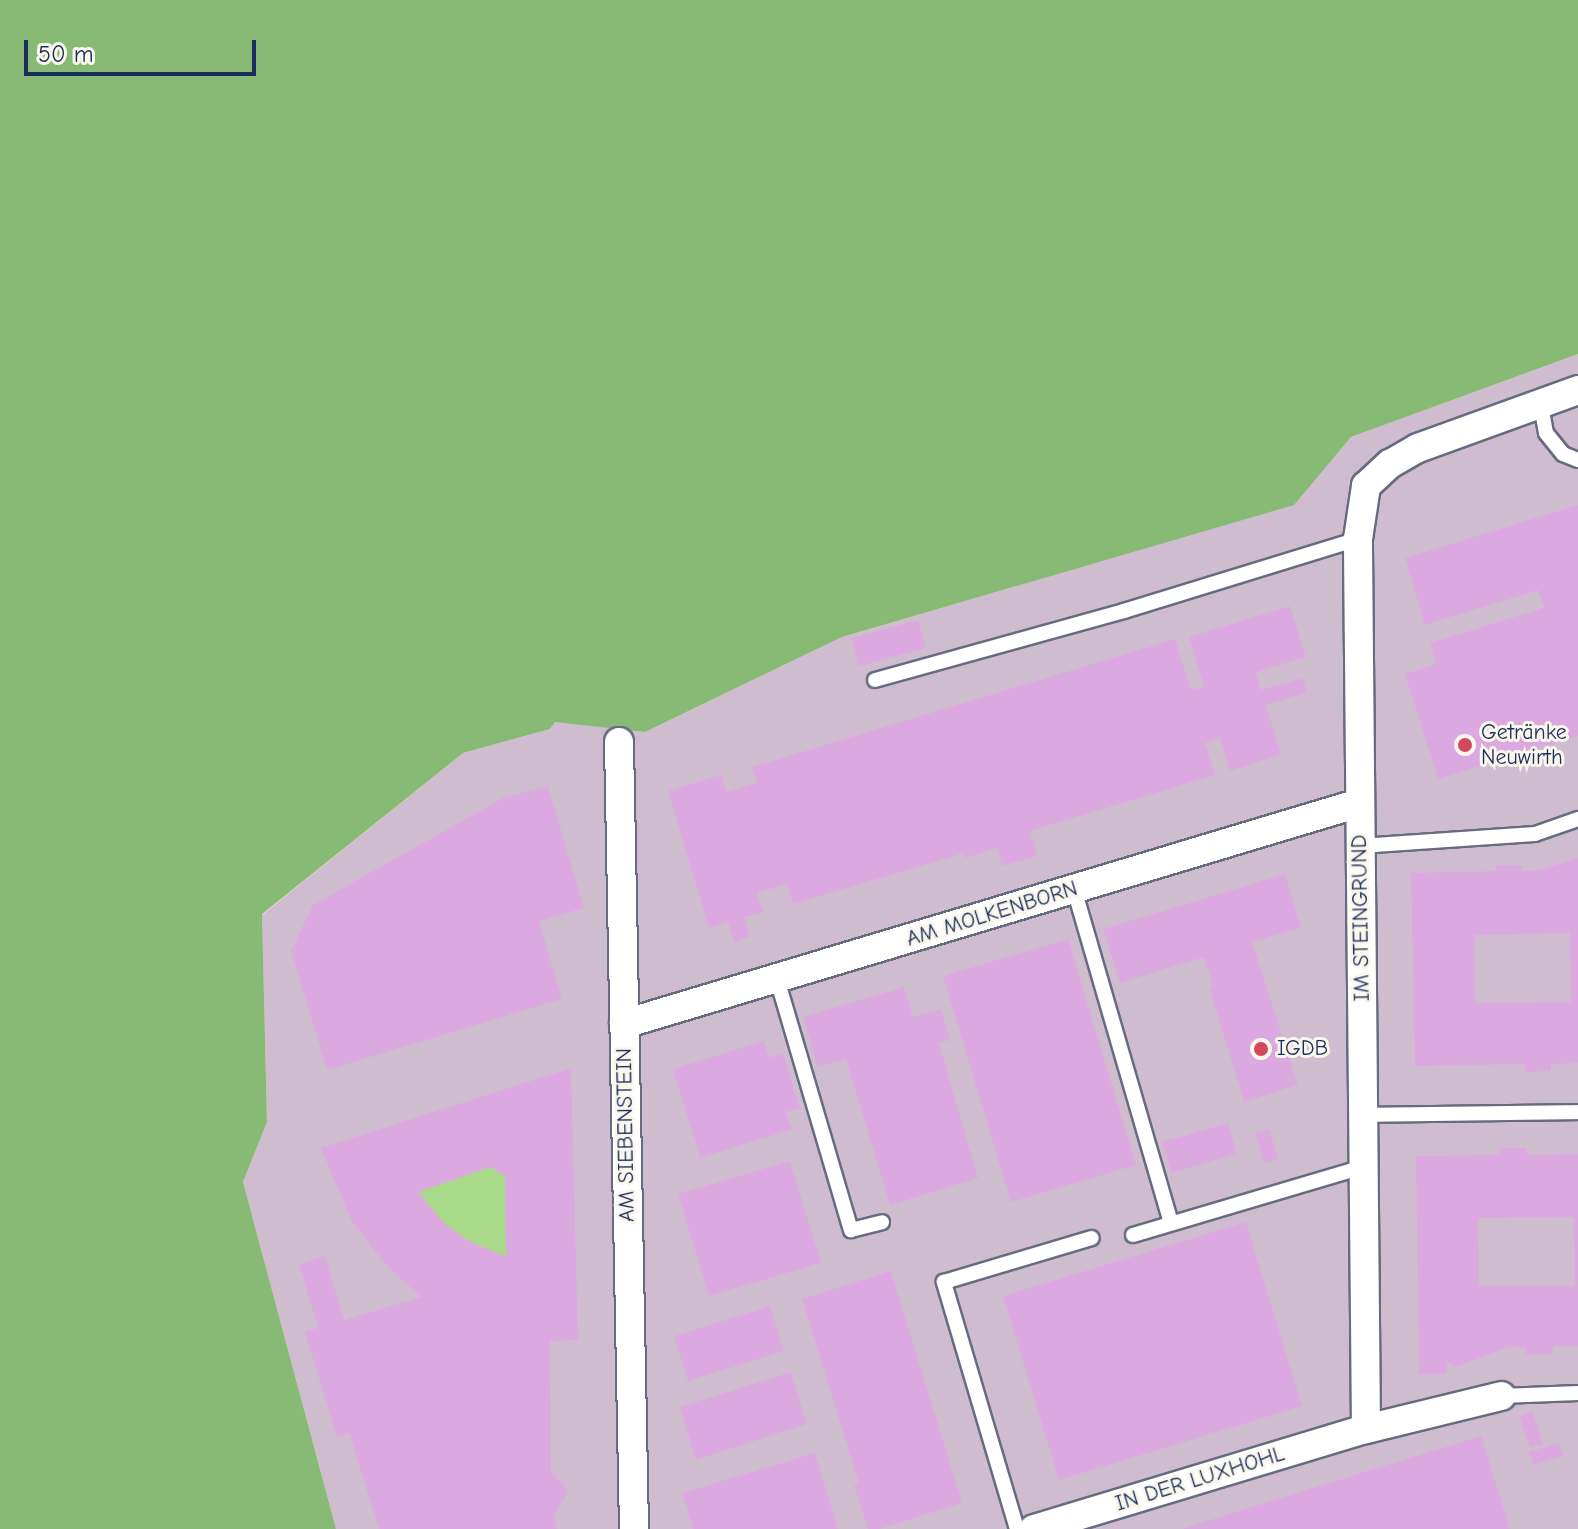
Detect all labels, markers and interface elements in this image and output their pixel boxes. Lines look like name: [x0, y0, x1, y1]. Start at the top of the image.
scale bar: [28, 24, 260, 74]
text: 50 m: [38, 40, 94, 68]
place label: Getränke Neuwirth: [1481, 719, 1567, 770]
marker: Getränke Neuwirth: [1456, 736, 1474, 754]
street label: IM STEINGRUND: [1346, 834, 1376, 1002]
street label: AM MOLKENBORN: [903, 875, 1081, 953]
place label: IGDB: [1277, 1036, 1328, 1062]
marker: IGDB: [1252, 1040, 1270, 1058]
street label: AM SIEBENSTEIN: [611, 1048, 641, 1222]
street label: IN DER LUXHOHL: [1112, 1441, 1288, 1517]

